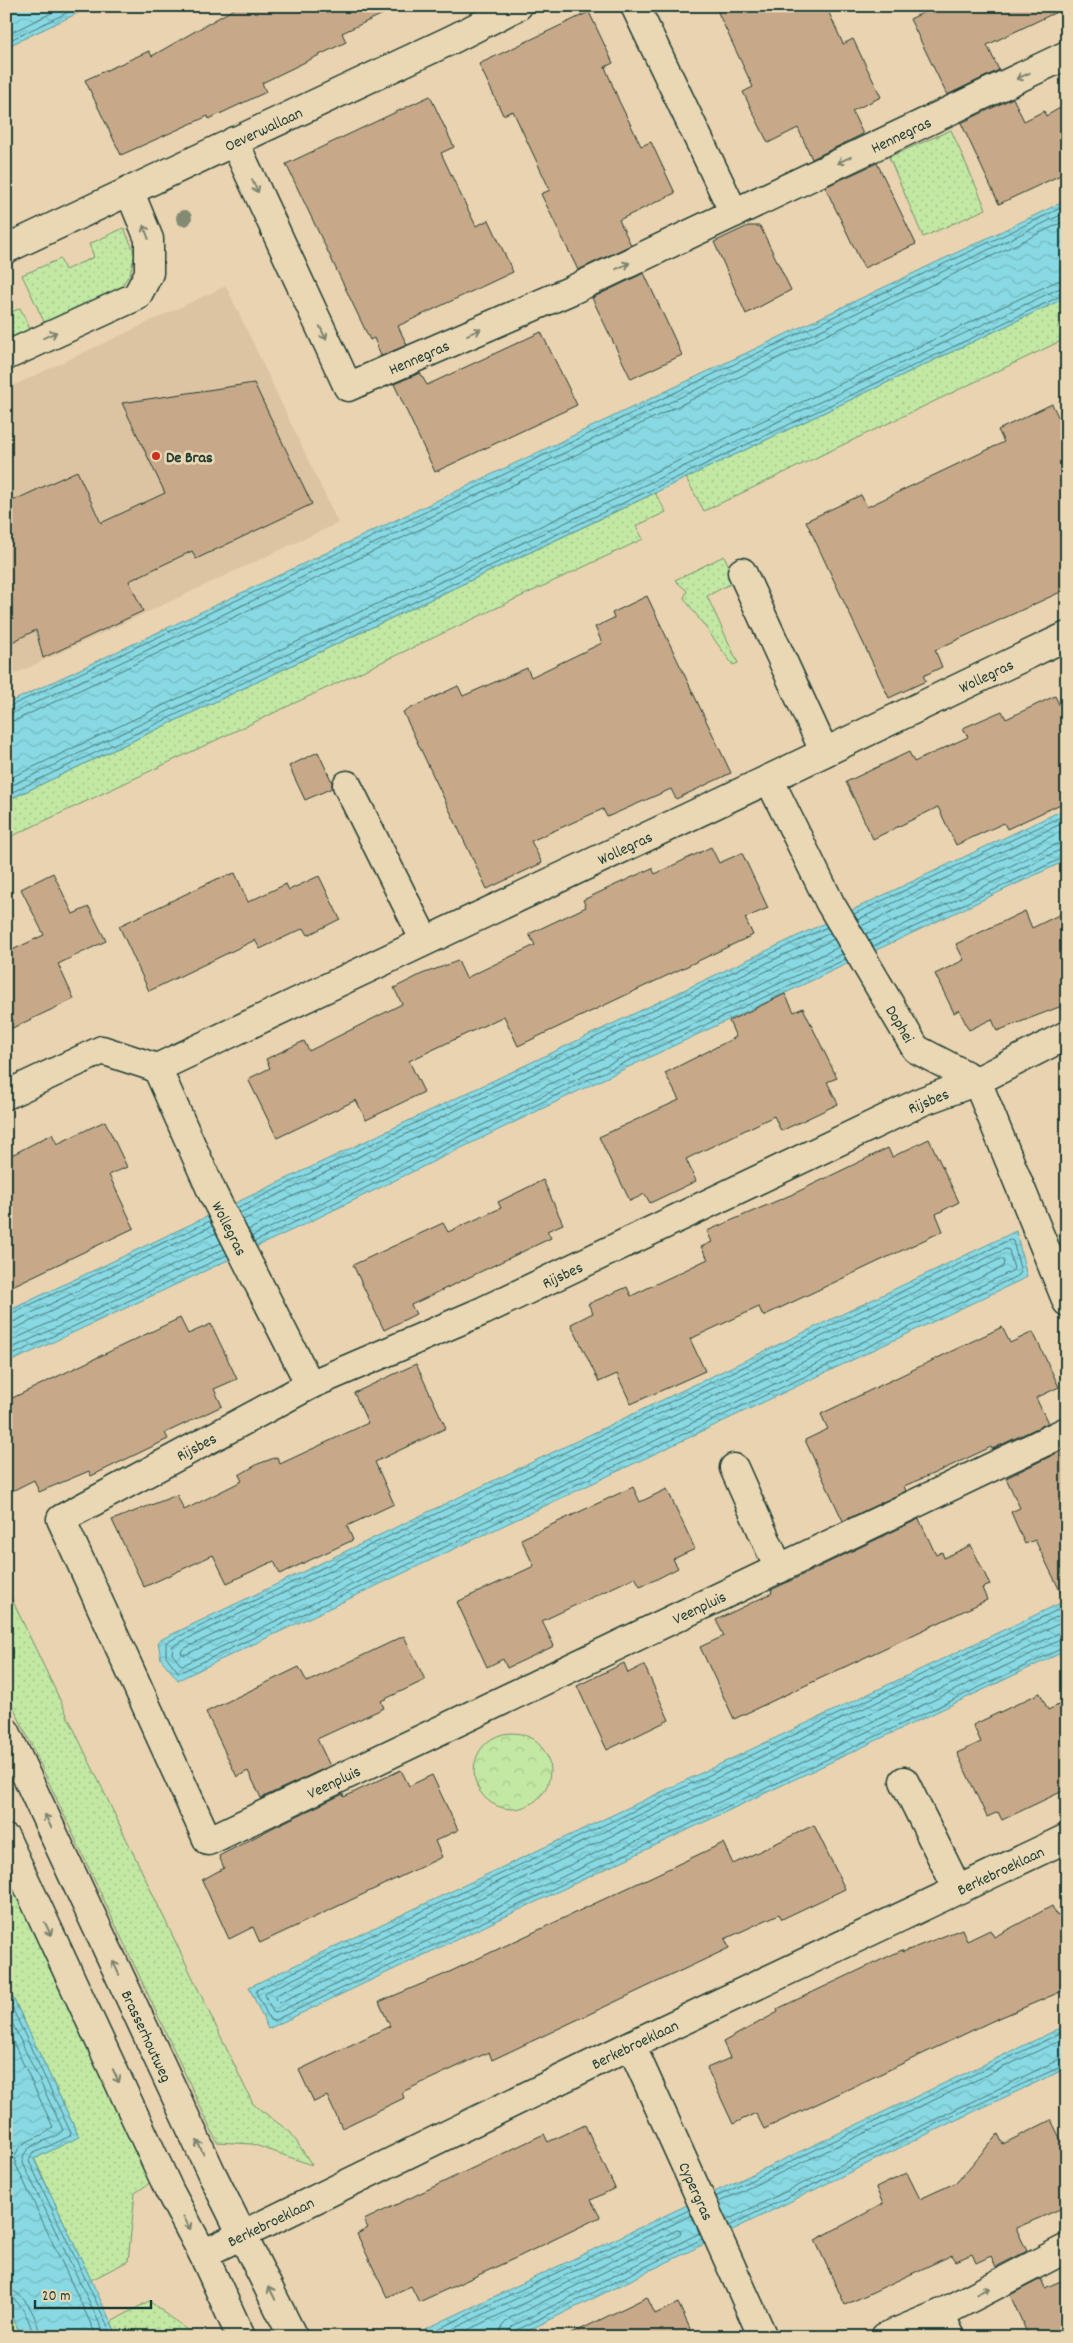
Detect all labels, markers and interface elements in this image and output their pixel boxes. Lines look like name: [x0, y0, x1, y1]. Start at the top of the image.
one-way arrow: [1016, 71, 1031, 81]
street label: Oeverwallaan: [221, 102, 307, 159]
street label: Hennegras: [868, 112, 936, 160]
one-way arrow: [837, 156, 852, 166]
one-way arrow: [250, 178, 260, 193]
one-way arrow: [141, 225, 150, 240]
one-way arrow: [615, 261, 630, 270]
one-way arrow: [318, 325, 328, 340]
one-way arrow: [466, 327, 481, 337]
one-way arrow: [42, 329, 57, 339]
street label: Hennegras: [385, 335, 454, 382]
place label: De Bras: [166, 447, 213, 470]
marker: De Bras: [150, 450, 162, 462]
street label: Wollegras: [956, 654, 1018, 700]
street label: Wollegras: [594, 827, 657, 872]
street label: Dophei: [879, 1002, 919, 1048]
street label: Rijsbes: [905, 1083, 953, 1121]
street label: Wollegras: [205, 1198, 252, 1260]
street label: Rijsbes: [539, 1257, 587, 1296]
street label: Rijsbes: [173, 1428, 221, 1468]
street label: Veenpluis: [669, 1586, 731, 1632]
street label: Veenpluis: [304, 1761, 365, 1806]
one-way arrow: [42, 1814, 52, 1829]
street label: Berkebroeklaan: [954, 1841, 1049, 1903]
one-way arrow: [44, 1921, 53, 1936]
one-way arrow: [111, 1961, 121, 1976]
street label: Brasserhoutweg: [114, 1987, 177, 2087]
street label: Berkebroeklaan: [588, 2015, 683, 2077]
one-way arrow: [112, 2068, 122, 2083]
one-way arrow: [195, 2140, 204, 2155]
street label: Cypergras: [671, 2159, 718, 2225]
street label: Berkebroeklaan: [224, 2192, 319, 2254]
one-way arrow: [182, 2215, 192, 2229]
scale bar: [35, 2278, 151, 2310]
text: 20 m: [42, 2286, 70, 2308]
one-way arrow: [267, 2286, 276, 2301]
one-way arrow: [975, 2286, 990, 2295]

